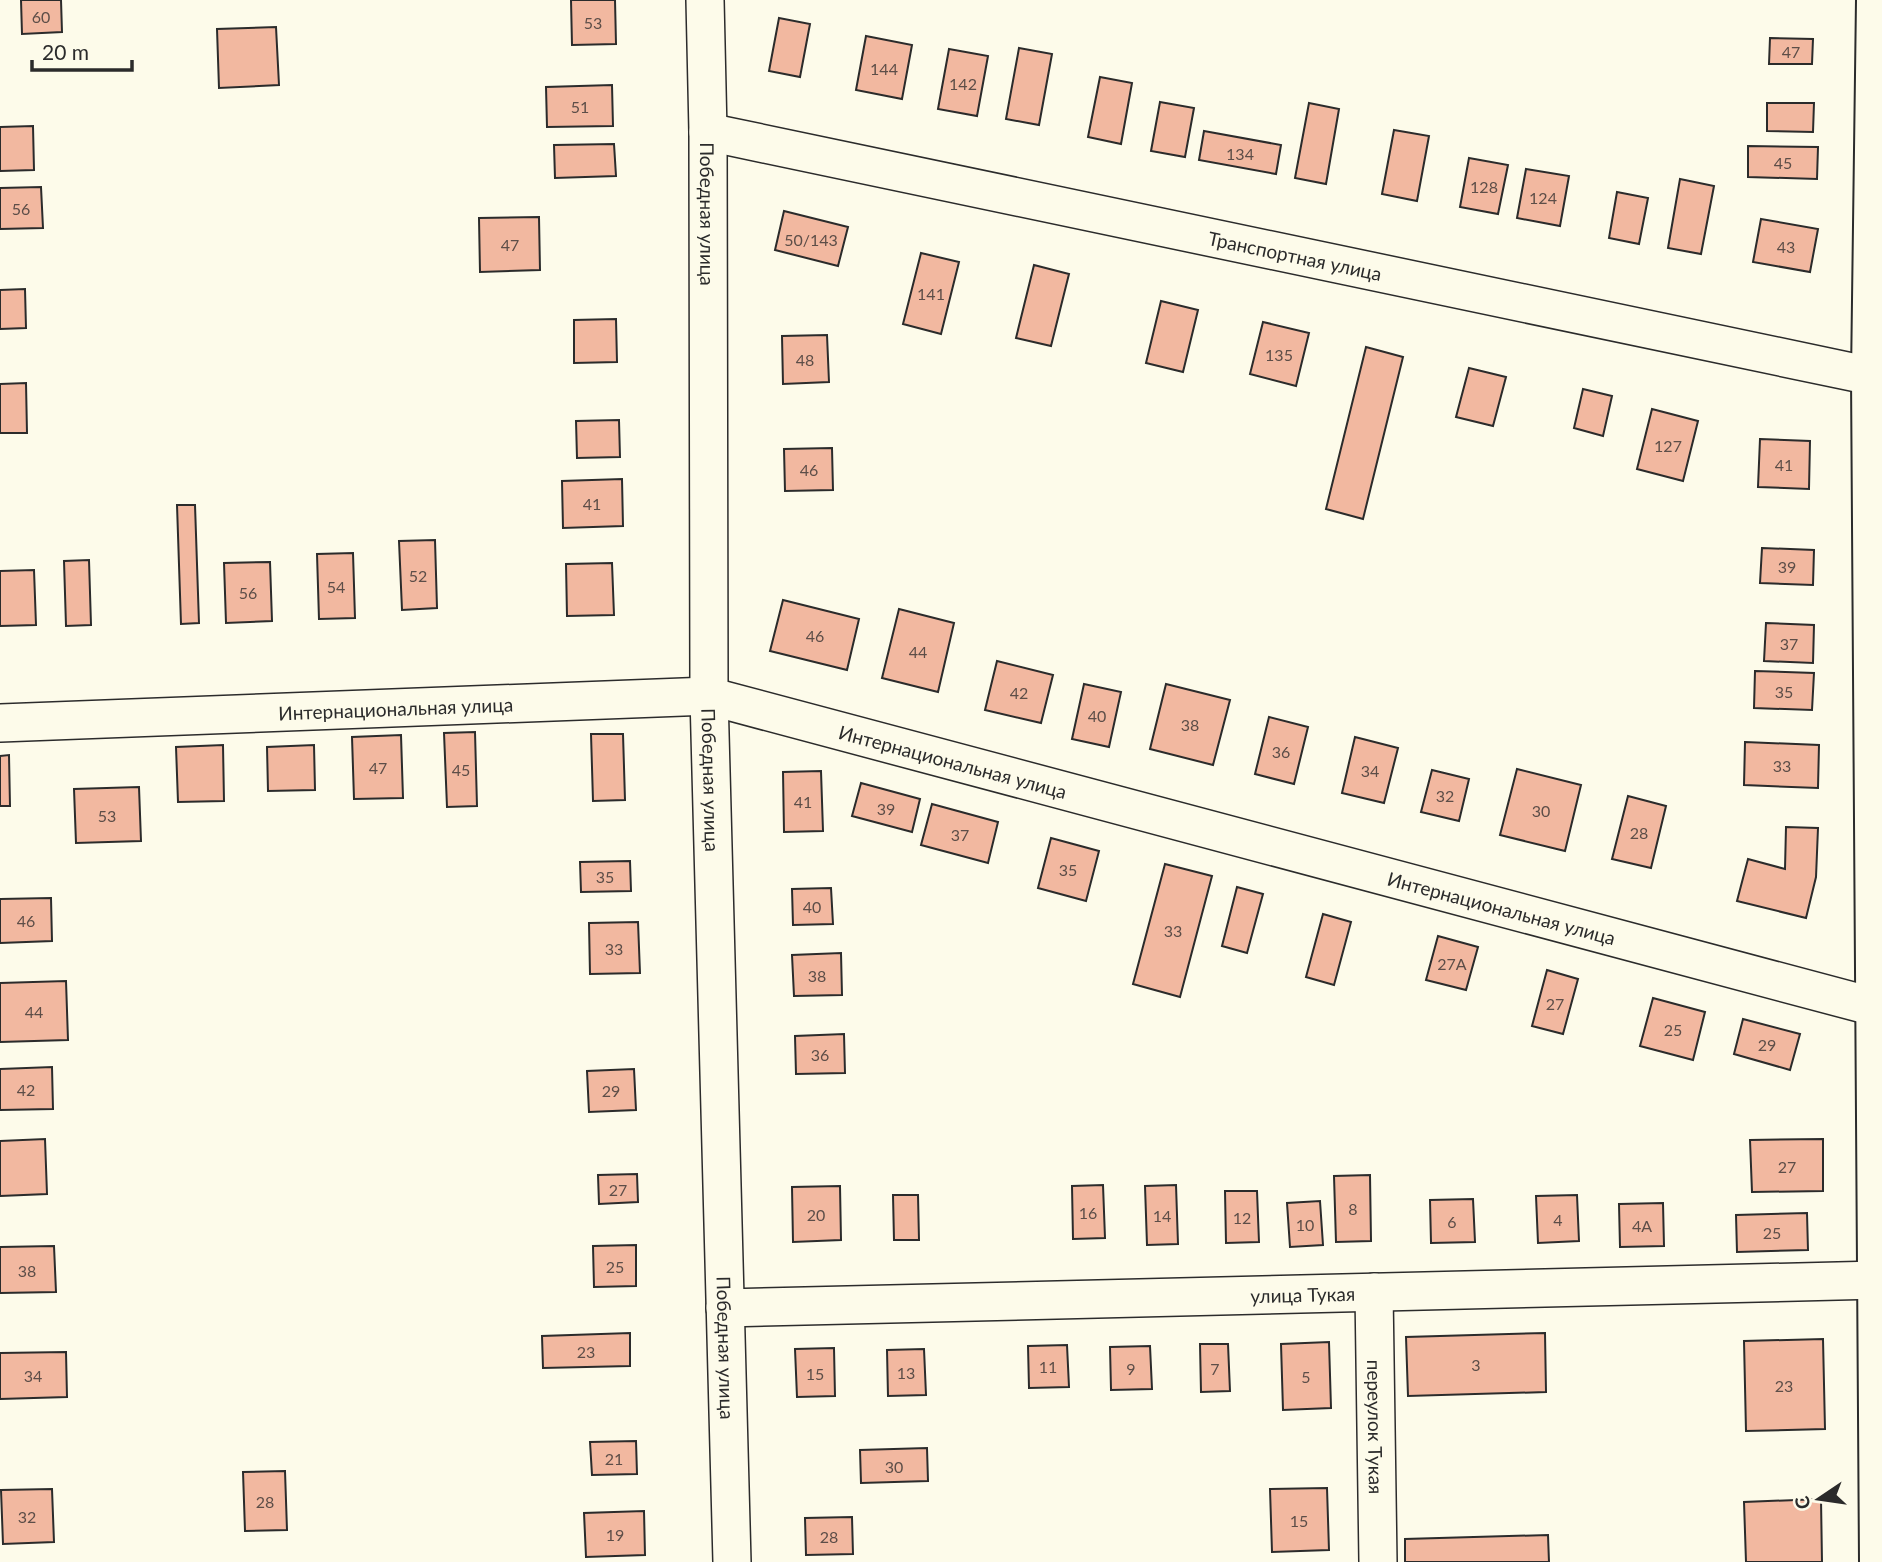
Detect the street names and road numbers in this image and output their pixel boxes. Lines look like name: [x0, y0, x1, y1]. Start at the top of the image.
street label: Победная улица: [697, 142, 720, 286]
street label: Транспортная улица: [1206, 226, 1384, 285]
street label: Интернациональная улица: [278, 692, 514, 724]
street label: Победная улица: [698, 708, 725, 852]
street label: Интернациональная улица: [836, 720, 1069, 803]
street label: Интернациональная улица: [1385, 866, 1618, 949]
street label: Победная улица: [713, 1276, 740, 1420]
street label: улица Тукая: [1250, 1281, 1356, 1307]
street label: переулок Тукая: [1364, 1359, 1388, 1495]

